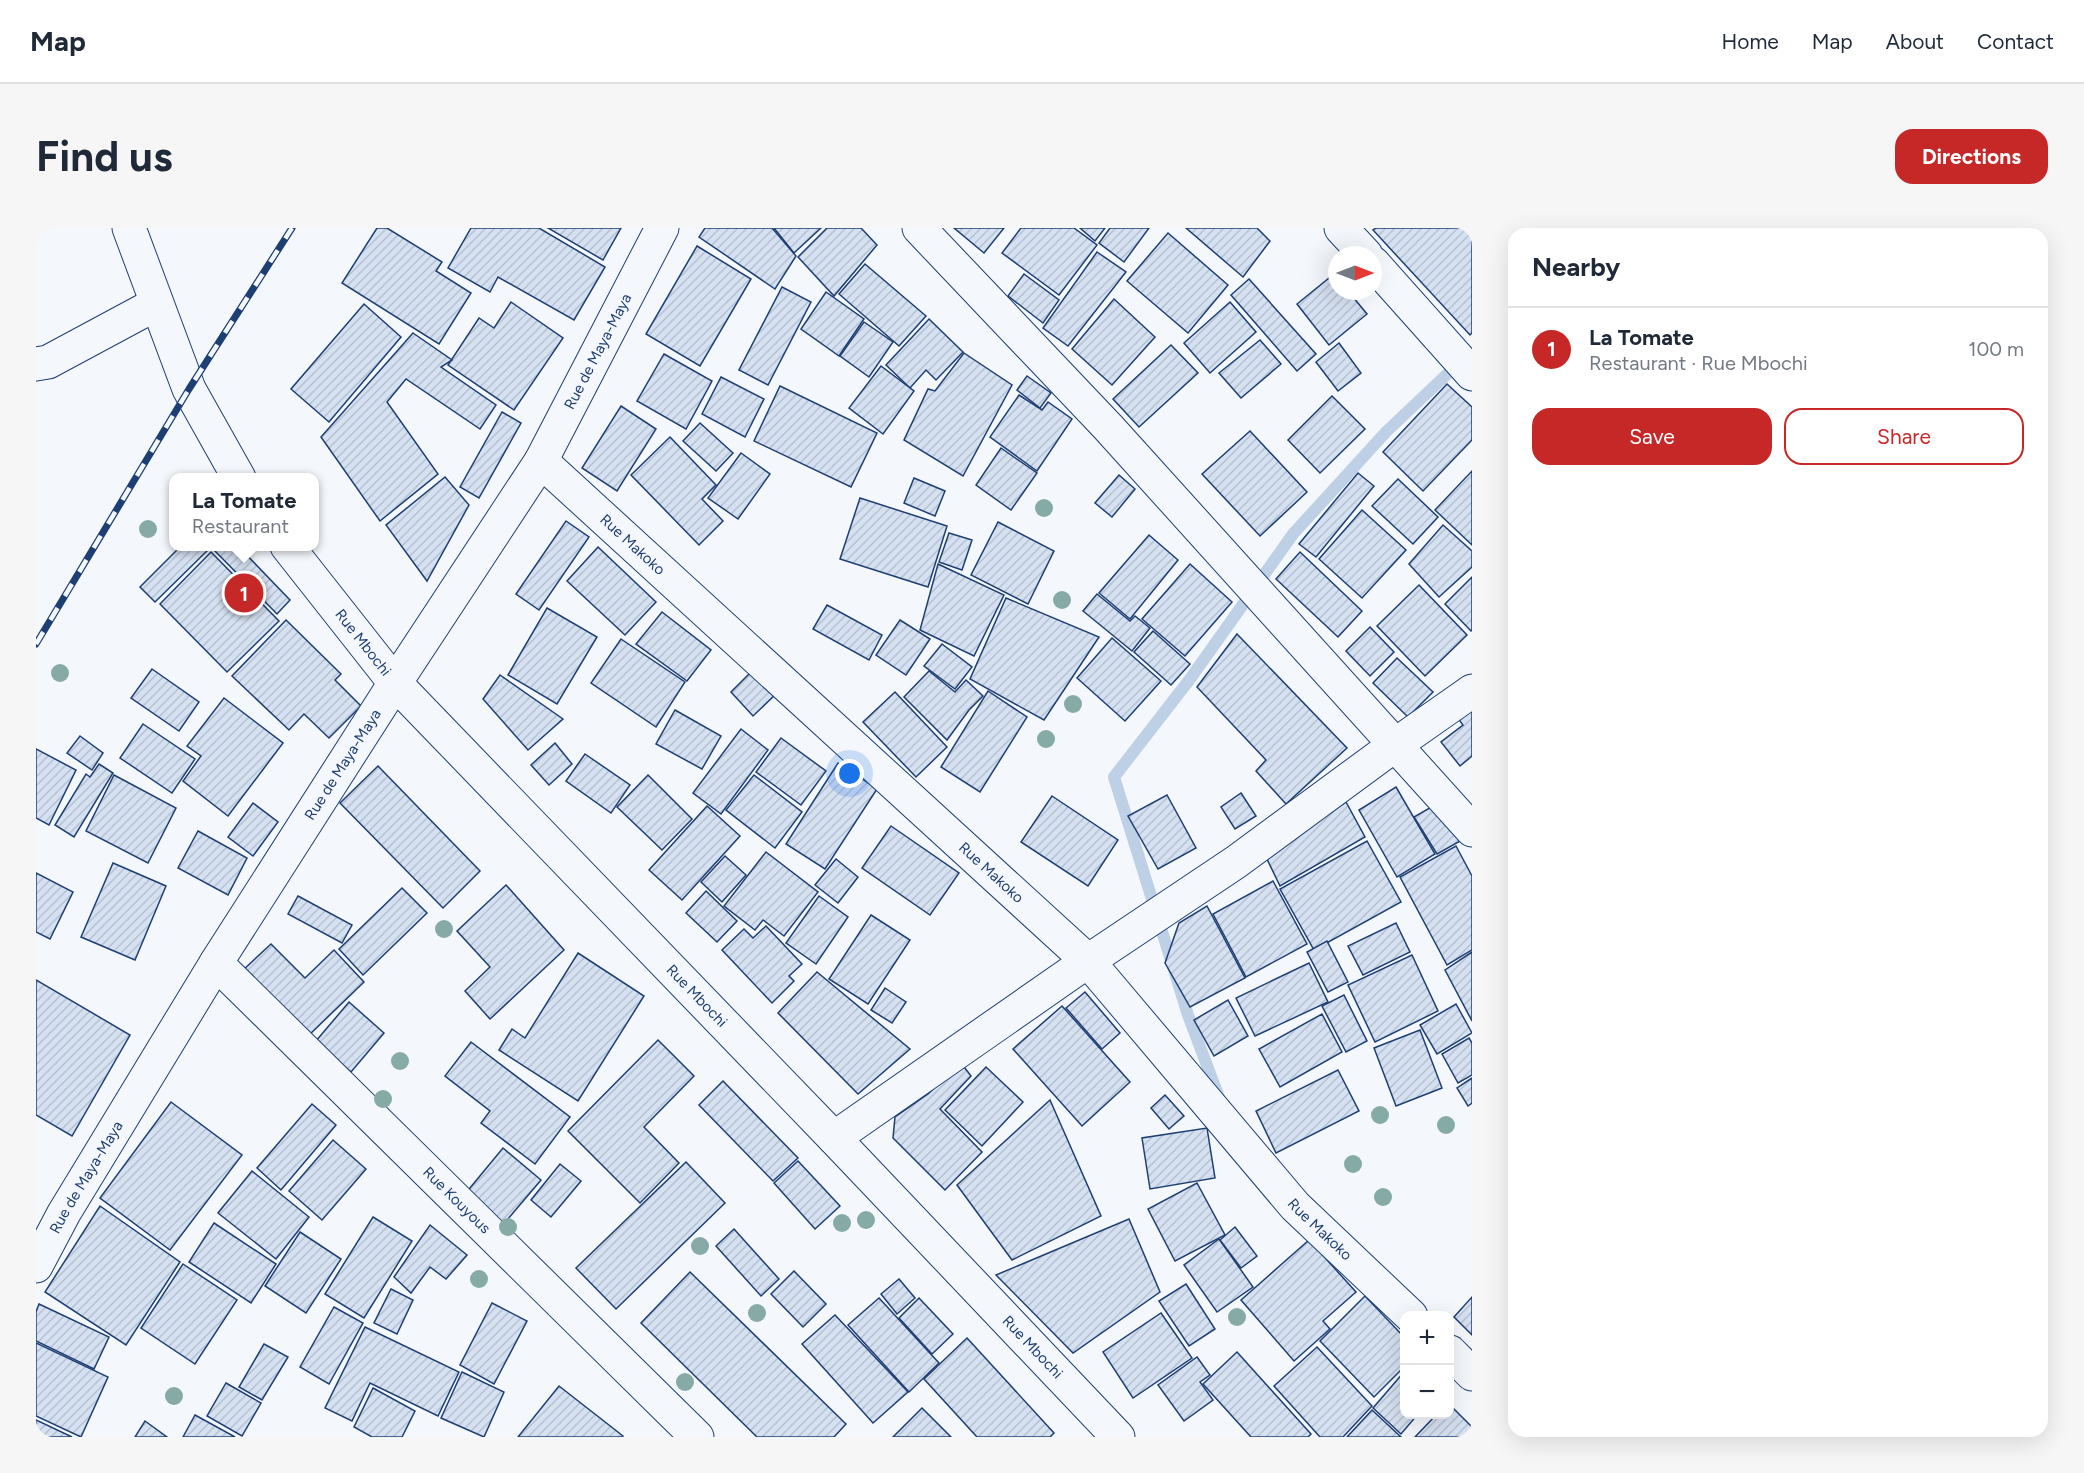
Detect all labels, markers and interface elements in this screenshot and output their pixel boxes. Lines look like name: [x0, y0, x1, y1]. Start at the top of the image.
text: Map: [30, 24, 86, 58]
text: Home: [1722, 29, 1779, 54]
text: Map: [1812, 29, 1853, 54]
text: About: [1886, 29, 1944, 54]
text: Contact: [1977, 29, 2054, 54]
button: Directions: [1895, 129, 2048, 184]
text: Find us: [36, 131, 173, 182]
north arrow: [1328, 246, 1382, 300]
text: Nearby: [1532, 251, 1620, 283]
street label: Rue de Maya-Maya: [560, 291, 635, 412]
text: La Tomate: [1589, 324, 1694, 351]
text: 1: [1547, 337, 1556, 361]
text: 100 m: [1968, 337, 2024, 361]
text: Restaurant · Rue Mbochi: [1589, 351, 1808, 375]
button: Save: [1532, 408, 1772, 465]
button: Share: [1784, 408, 2024, 465]
popup: [169, 473, 319, 551]
text: La Tomate: [192, 487, 296, 514]
street label: Rue Makoko: [596, 510, 669, 579]
text: Restaurant: [192, 514, 289, 538]
pin: 1: [224, 570, 264, 616]
street label: Rue Mbochi: [331, 606, 395, 680]
street label: Rue de Maya-Maya: [301, 706, 385, 823]
your location: [835, 759, 864, 788]
street label: Rue Makoko: [955, 838, 1028, 907]
street label: Rue Mbochi: [663, 961, 731, 1031]
street label: Rue de Maya-Maya: [46, 1118, 127, 1237]
street label: Rue Kouyous: [419, 1163, 494, 1237]
street label: Rue Makoko: [1284, 1195, 1356, 1264]
map controls: [1400, 1311, 1454, 1419]
button: +: [1400, 1311, 1454, 1365]
street label: Rue Mbochi: [999, 1312, 1067, 1382]
button: −: [1400, 1365, 1454, 1419]

